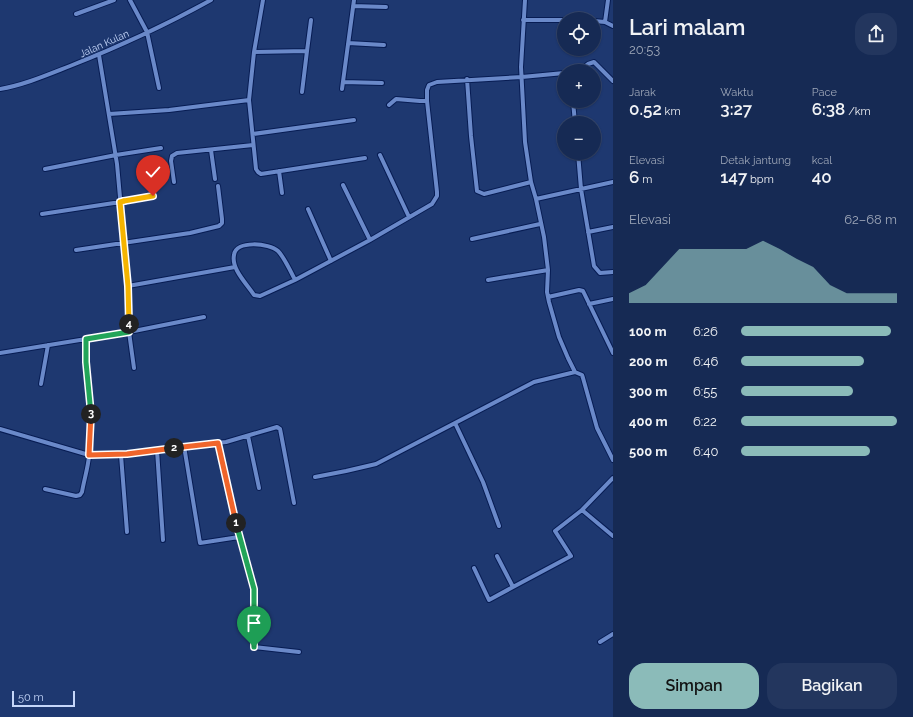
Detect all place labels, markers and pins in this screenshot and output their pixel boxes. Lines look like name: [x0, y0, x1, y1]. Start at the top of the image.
pin: [136, 155, 170, 196]
pin: 4: [119, 314, 139, 334]
pin: 3: [81, 404, 101, 424]
pin: 2: [164, 438, 184, 458]
pin: 1: [226, 513, 246, 533]
pin: [237, 606, 271, 647]

